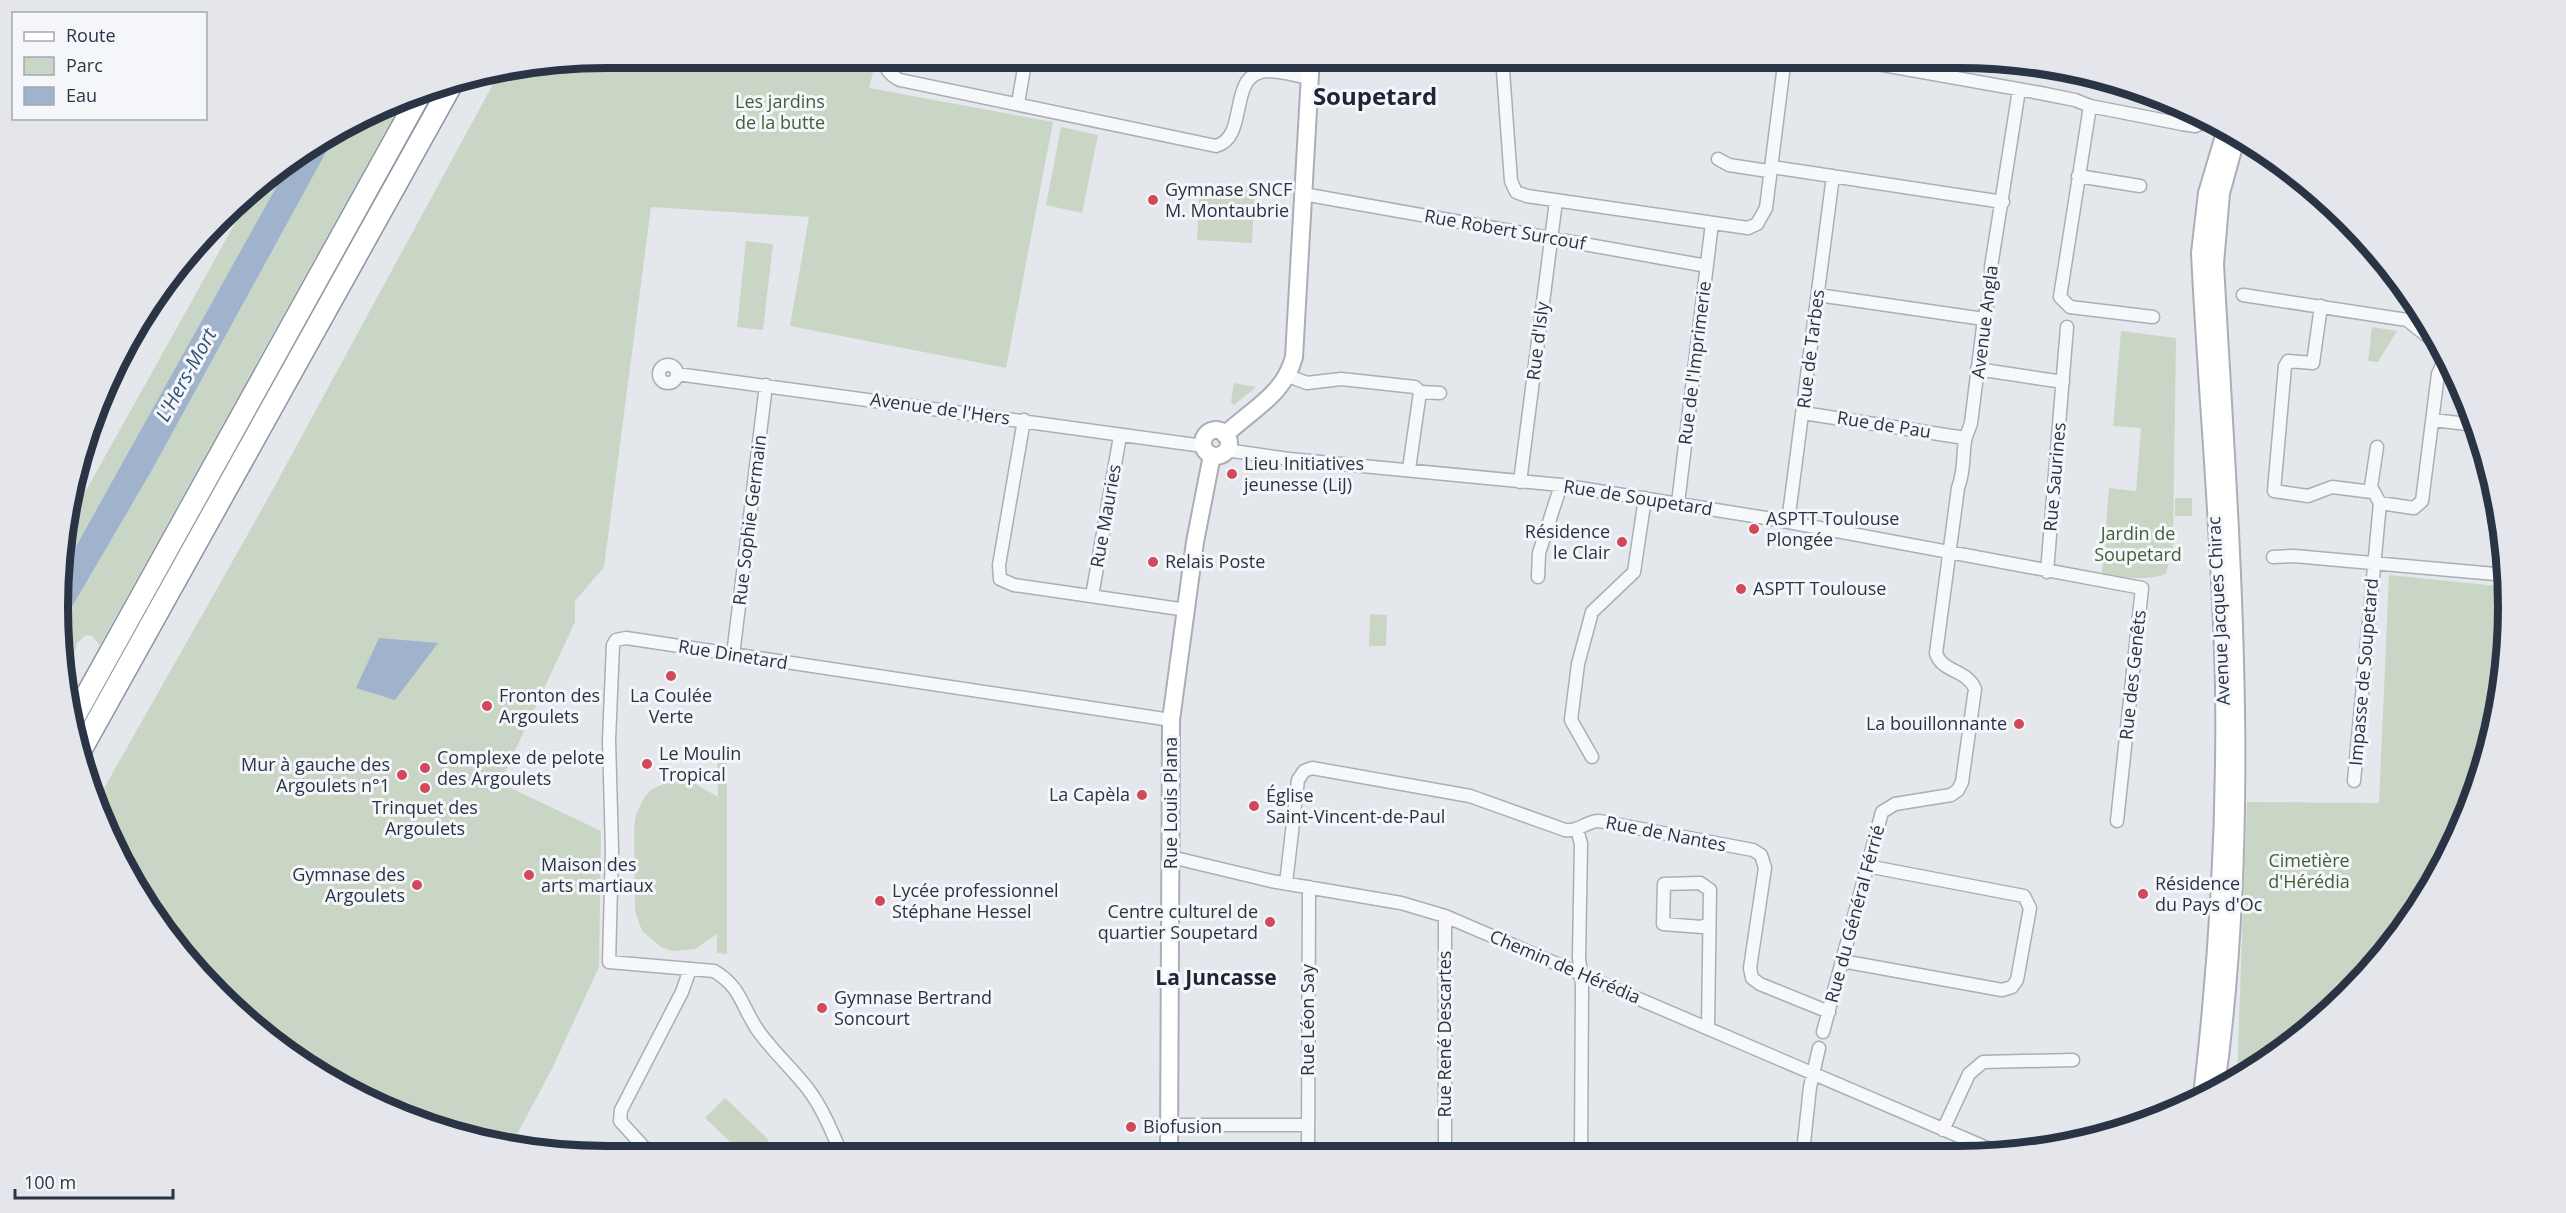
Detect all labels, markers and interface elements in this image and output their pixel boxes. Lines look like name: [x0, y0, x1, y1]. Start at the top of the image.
legend: [12, 12, 207, 120]
text: Route: [66, 23, 116, 47]
text: Parc: [66, 53, 103, 77]
district label: Soupetard: [1313, 79, 1437, 112]
text: Eau: [66, 83, 97, 107]
park label: Les jardins de la butte: [735, 89, 825, 134]
place label: Gymnase SNCF M. Montaubrie: [1165, 177, 1292, 222]
marker: Gymnase SNCF M. Montaubrie: [1146, 193, 1160, 207]
street label: Rue Robert Surcouf: [1423, 203, 1589, 255]
street label: Avenue Angla: [1965, 264, 2003, 380]
street label: Rue de l'Imprimerie: [1672, 280, 1716, 446]
street label: Rue de Tarbes: [1791, 288, 1829, 410]
street label: Rue d'Isly: [1520, 299, 1554, 382]
water label: L'Hers-Mort: [149, 322, 223, 426]
street label: Avenue de l'Hers: [869, 386, 1012, 430]
street label: Rue de Pau: [1836, 405, 1933, 443]
street label: Rue Saurines: [2037, 421, 2071, 532]
street label: Rue Sophie Germain: [727, 433, 771, 607]
place label: Lieu Initiatives jeunesse (LiJ): [1243, 451, 1364, 496]
street label: Rue Mauries: [1084, 462, 1126, 569]
marker: Lieu Initiatives jeunesse (LiJ): [1225, 467, 1239, 481]
street label: Rue de Soupetard: [1562, 473, 1714, 521]
place label: ASPTT Toulouse Plongée: [1766, 506, 1899, 551]
street label: Avenue Jacques Chirac: [2201, 516, 2235, 706]
place label: Résidence le Clair: [1525, 519, 1611, 564]
park label: Jardin de Soupetard: [2094, 521, 2182, 566]
marker: ASPTT Toulouse Plongée: [1747, 522, 1761, 536]
marker: Résidence le Clair: [1615, 535, 1629, 549]
place label: Relais Poste: [1165, 549, 1265, 573]
marker: Relais Poste: [1146, 555, 1160, 569]
place label: ASPTT Toulouse: [1753, 576, 1886, 600]
street label: Impasse de Soupetard: [2343, 577, 2383, 767]
marker: ASPTT Toulouse: [1734, 582, 1748, 596]
street label: Rue des Genêts: [2113, 609, 2151, 741]
street label: Rue Dinetard: [677, 634, 790, 675]
marker: La Coulée Verte: [664, 669, 678, 683]
place label: Fronton des Argoulets: [499, 683, 600, 728]
place label: La Coulée Verte: [630, 683, 712, 728]
marker: Fronton des Argoulets: [480, 699, 494, 713]
place label: La bouillonnante: [1866, 711, 2007, 735]
marker: La bouillonnante: [2012, 717, 2026, 731]
street label: Rue Louis Plana: [1158, 737, 1182, 869]
place label: Le Moulin Tropical: [659, 741, 741, 786]
place label: Complexe de pelote des Argoulets: [437, 745, 605, 790]
place label: Mur à gauche des Argoulets n°1: [241, 752, 390, 797]
marker: Le Moulin Tropical: [640, 757, 654, 771]
marker: Complexe de pelote des Argoulets: [418, 761, 432, 775]
marker: Mur à gauche des Argoulets n°1: [395, 768, 409, 782]
marker: Trinquet des Argoulets: [418, 781, 432, 795]
place label: La Capèla: [1049, 782, 1130, 806]
place label: Église Saint-Vincent-de-Paul: [1266, 783, 1445, 828]
marker: La Capèla: [1135, 788, 1149, 802]
place label: Trinquet des Argoulets: [372, 795, 478, 840]
marker: Église Saint-Vincent-de-Paul: [1247, 799, 1261, 813]
street label: Rue de Nantes: [1604, 810, 1729, 856]
street label: Rue du Général Férrié: [1819, 822, 1889, 1005]
park label: Cimetière d'Hérédia: [2268, 848, 2350, 893]
place label: Maison des arts martiaux: [541, 852, 654, 897]
place label: Gymnase des Argoulets: [292, 862, 405, 907]
marker: Maison des arts martiaux: [522, 868, 536, 882]
place label: Résidence du Pays d'Oc: [2155, 871, 2263, 916]
marker: Gymnase des Argoulets: [410, 878, 424, 892]
place label: Lycée professionnel Stéphane Hessel: [892, 878, 1059, 923]
marker: Résidence du Pays d'Oc: [2136, 887, 2150, 901]
marker: Lycée professionnel Stéphane Hessel: [873, 894, 887, 908]
place label: Centre culturel de quartier Soupetard: [1098, 899, 1258, 944]
marker: Centre culturel de quartier Soupetard: [1263, 915, 1277, 929]
street label: Chemin de Hérédia: [1486, 923, 1644, 1009]
street label: Rue René Descartes: [1432, 951, 1456, 1117]
district label: La Juncasse: [1155, 963, 1277, 991]
street label: Rue Léon Say: [1295, 963, 1319, 1076]
place label: Gymnase Bertrand Soncourt: [834, 985, 992, 1030]
marker: Gymnase Bertrand Soncourt: [815, 1001, 829, 1015]
place label: Biofusion: [1143, 1114, 1222, 1138]
marker: Biofusion: [1124, 1120, 1138, 1134]
scale bar: [15, 1162, 172, 1200]
text: 100 m: [24, 1170, 76, 1194]

